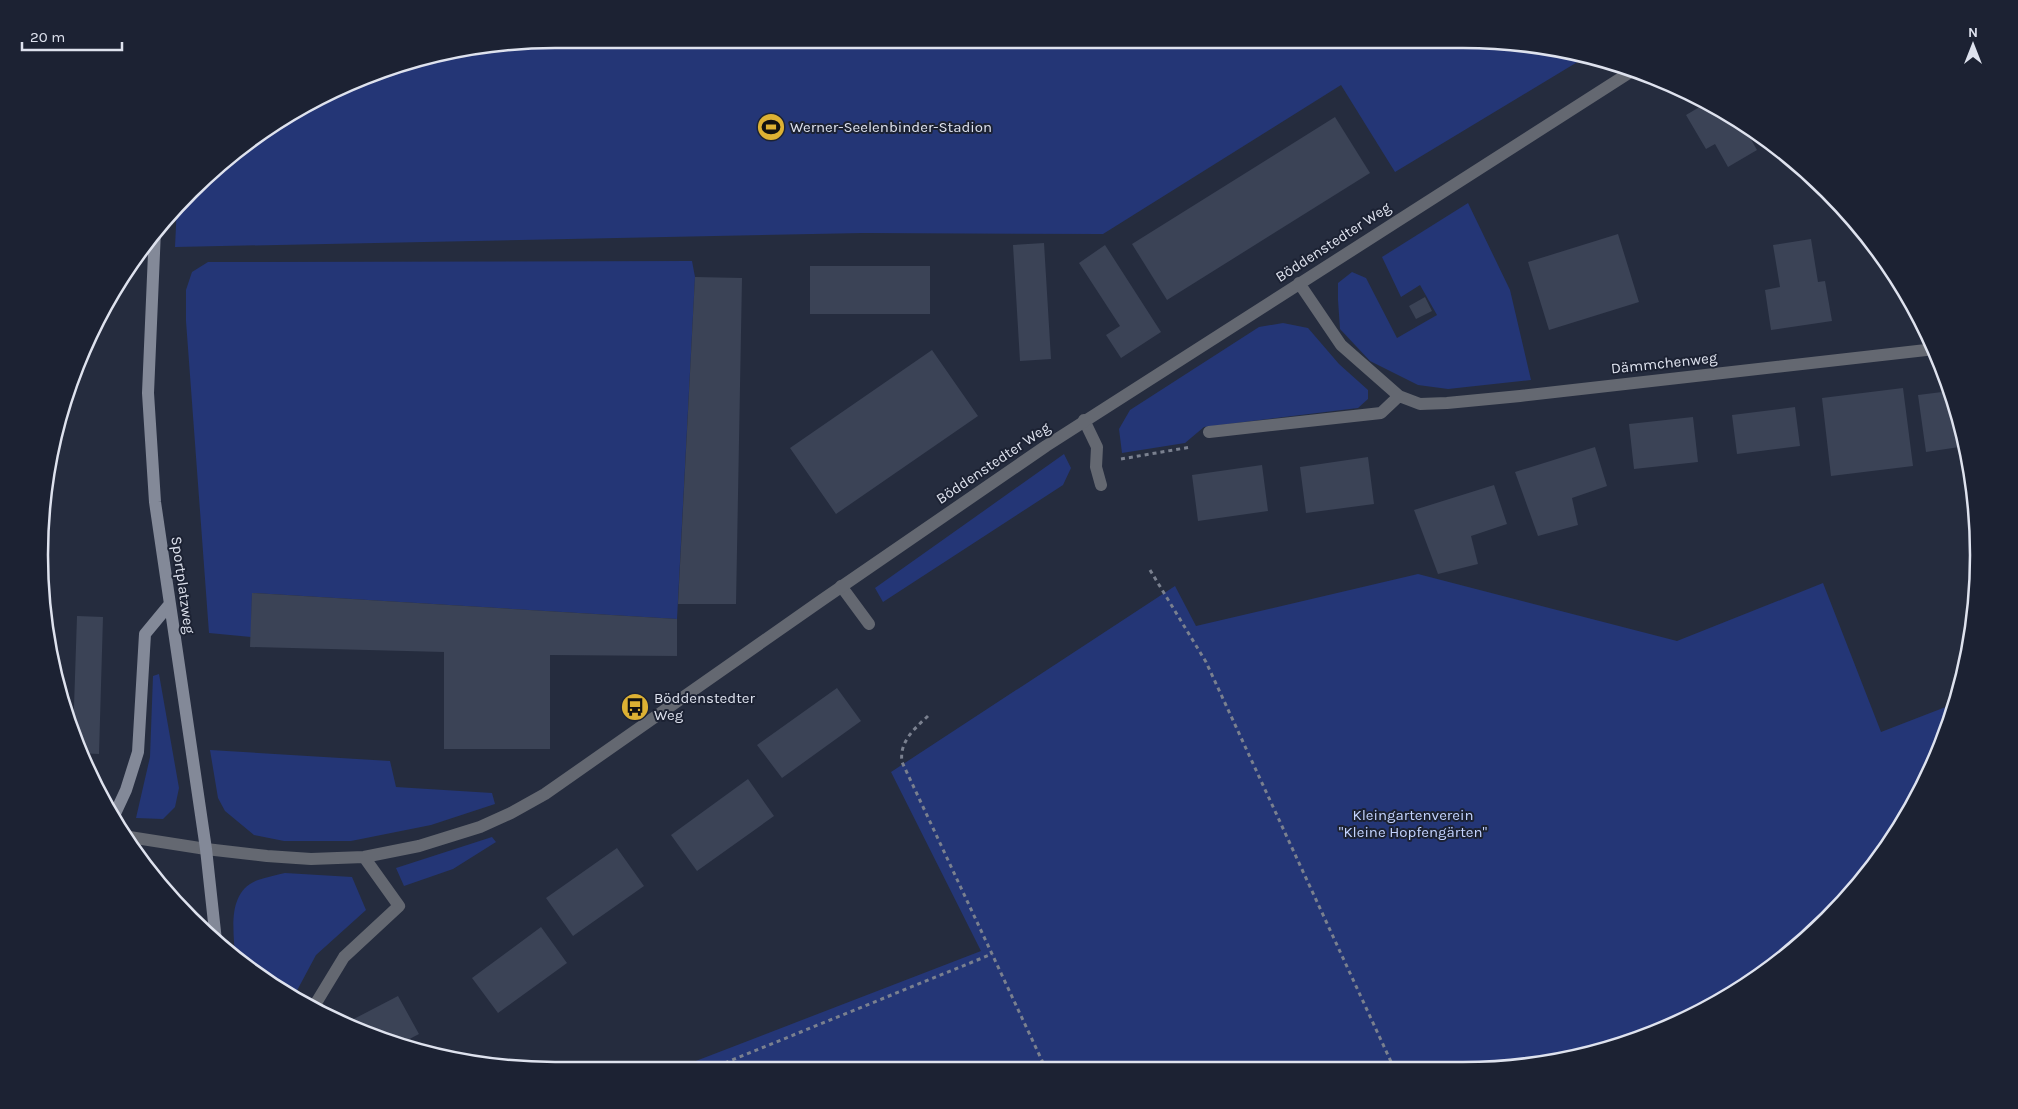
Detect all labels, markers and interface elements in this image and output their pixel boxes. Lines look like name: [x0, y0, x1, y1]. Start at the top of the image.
scale bar: [22, 20, 122, 52]
north arrow: [1948, 20, 1998, 70]
text: N: [1968, 24, 1978, 41]
text: 20 m: [30, 28, 65, 46]
sports icon: Werner-Seelenbinder-Stadion: [756, 112, 786, 142]
place label: Werner-Seelenbinder-Stadion: [790, 118, 992, 136]
street label: Böddenstedter Weg: [1272, 198, 1394, 286]
street label: Dämmchenweg: [1610, 348, 1719, 378]
street label: Böddenstedter Weg: [933, 418, 1054, 508]
street label: Sportplatzweg: [167, 535, 199, 635]
place label: Böddenstedter Weg: [654, 689, 756, 724]
bus stop icon: Böddenstedter Weg: [620, 692, 650, 722]
park label: Kleingartenverein "Kleine Hopfengärten": [1339, 806, 1488, 841]

